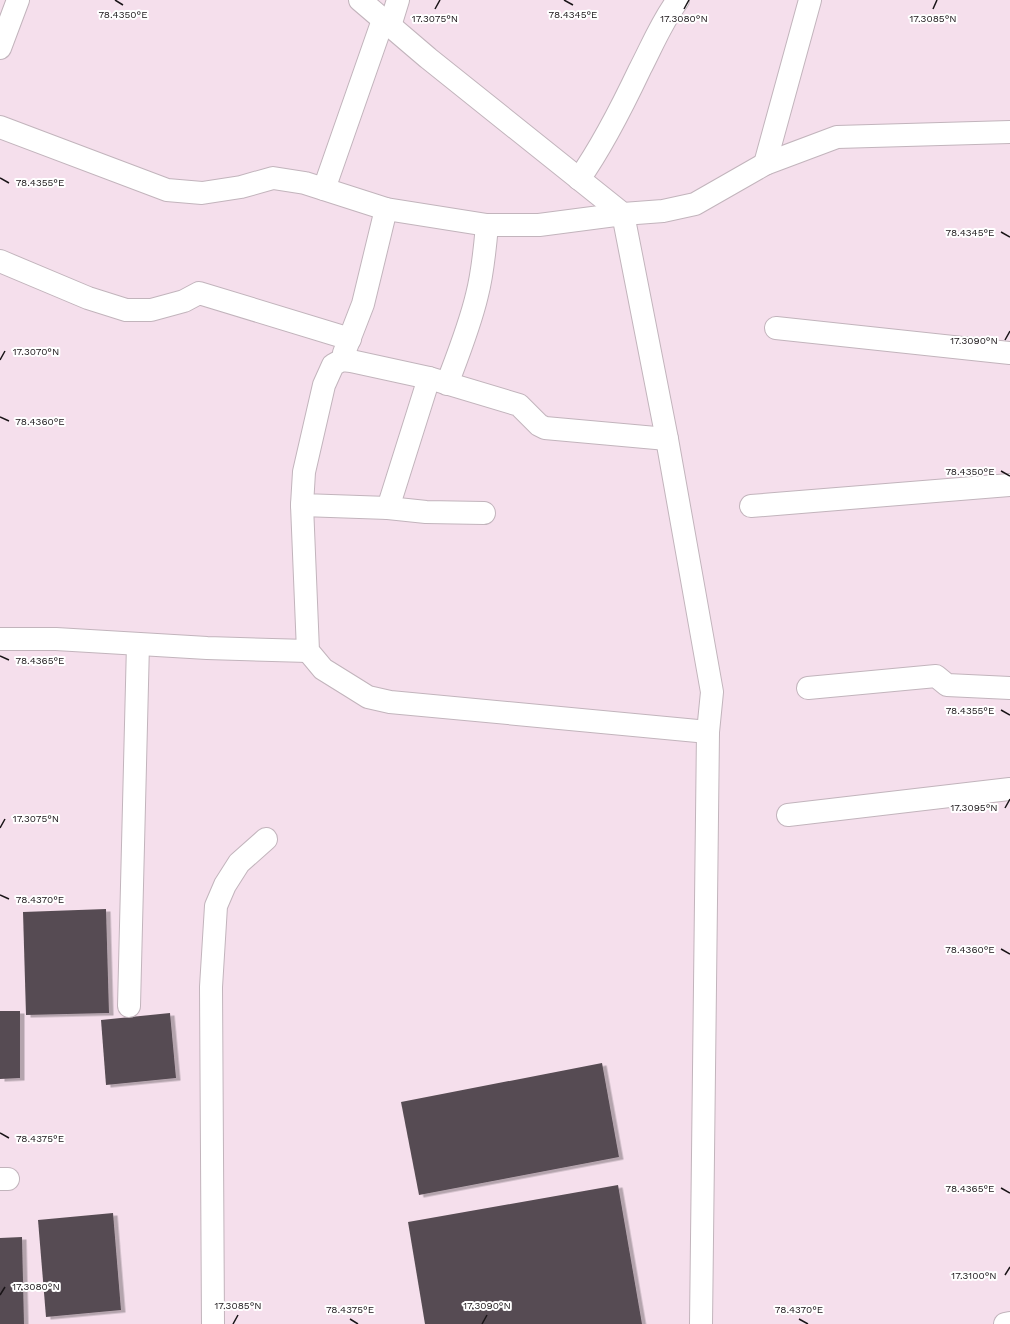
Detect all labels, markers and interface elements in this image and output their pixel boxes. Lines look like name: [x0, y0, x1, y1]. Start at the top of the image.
text: 78.4350°E: [98, 9, 148, 20]
text: 78.4345°E: [549, 9, 597, 20]
text: 17.3075°N: [412, 13, 458, 24]
text: 17.3080°N: [660, 13, 708, 24]
text: 17.3085°N: [909, 13, 957, 24]
text: 78.4355°E: [16, 177, 64, 188]
text: 78.4345°E: [946, 227, 994, 238]
text: 17.3090°N: [950, 335, 998, 346]
text: 17.3070°N: [13, 346, 59, 357]
text: 78.4360°E: [15, 416, 65, 427]
text: 78.4350°E: [945, 466, 995, 477]
text: 78.4365°E: [16, 655, 64, 666]
text: 78.4355°E: [946, 705, 994, 716]
text: 17.3095°N: [950, 802, 998, 813]
text: 17.3075°N: [13, 813, 59, 824]
text: 78.4370°E: [16, 894, 64, 905]
text: 78.4360°E: [945, 944, 995, 955]
text: 78.4375°E: [16, 1133, 64, 1144]
text: 78.4365°E: [946, 1183, 994, 1194]
text: 17.3100°N: [951, 1270, 997, 1281]
text: 17.3080°N: [12, 1281, 60, 1292]
text: 17.3085°N: [214, 1300, 262, 1311]
text: 17.3090°N: [463, 1300, 511, 1311]
text: 78.4375°E: [326, 1304, 374, 1315]
text: 78.4370°E: [775, 1304, 823, 1315]

